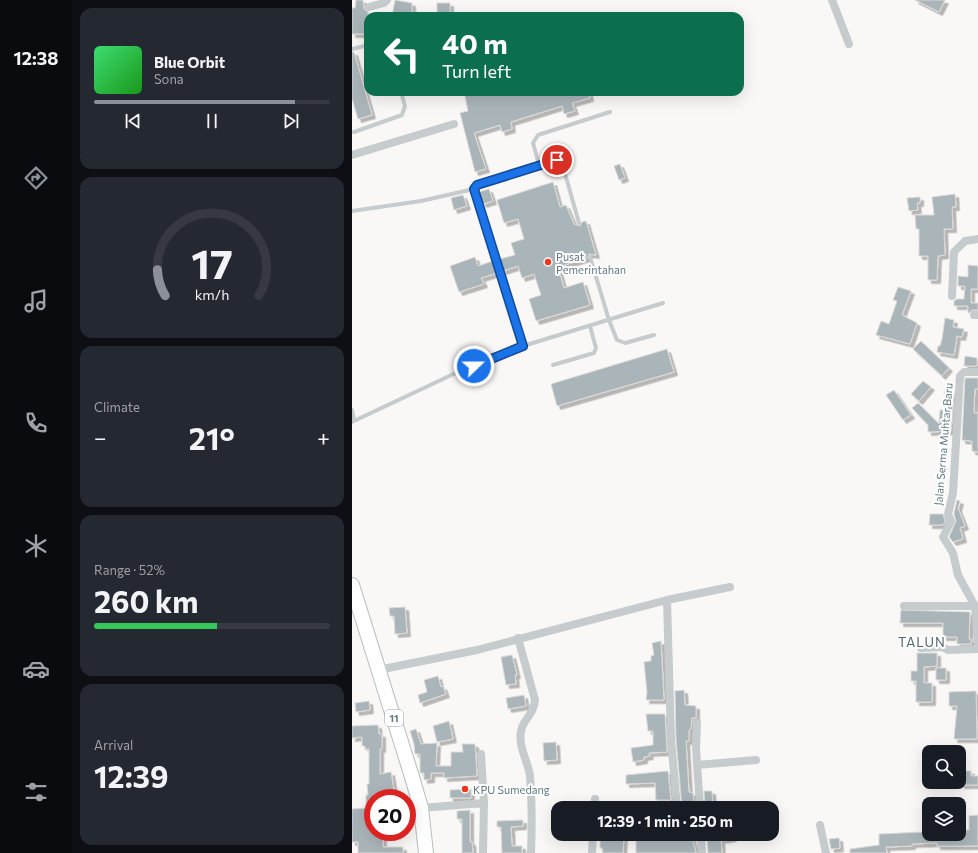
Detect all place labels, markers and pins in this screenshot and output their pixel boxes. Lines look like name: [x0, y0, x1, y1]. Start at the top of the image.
pin: [540, 143, 574, 177]
place label: Pusat Pemerintahan: [556, 250, 626, 276]
marker: Pusat Pemerintahan: [543, 257, 553, 267]
place label: KPU Sumedang: [473, 783, 550, 796]
marker: KPU Sumedang: [460, 784, 470, 794]

